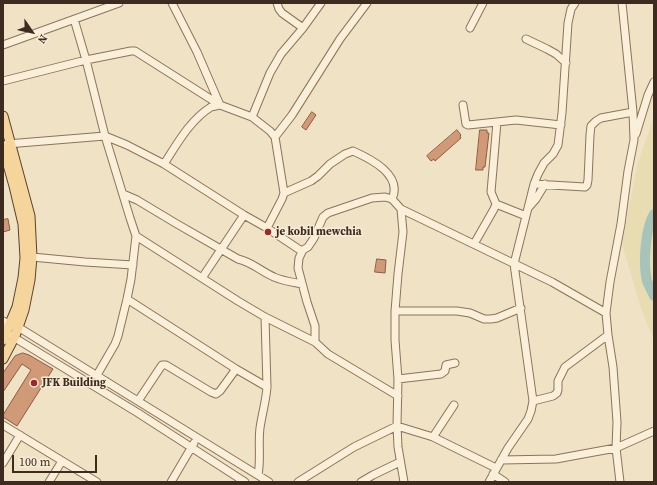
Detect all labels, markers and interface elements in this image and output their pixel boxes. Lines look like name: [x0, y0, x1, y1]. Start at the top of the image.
north arrow: [12, 12, 52, 52]
text: N: [34, 31, 51, 47]
place label: je kobil mewchia: [276, 225, 362, 239]
marker: je kobil mewchia: [263, 227, 273, 237]
place label: JFK Building: [42, 376, 106, 390]
marker: JFK Building: [29, 378, 39, 388]
scale bar: [14, 447, 99, 473]
text: 100 m: [19, 454, 51, 470]

